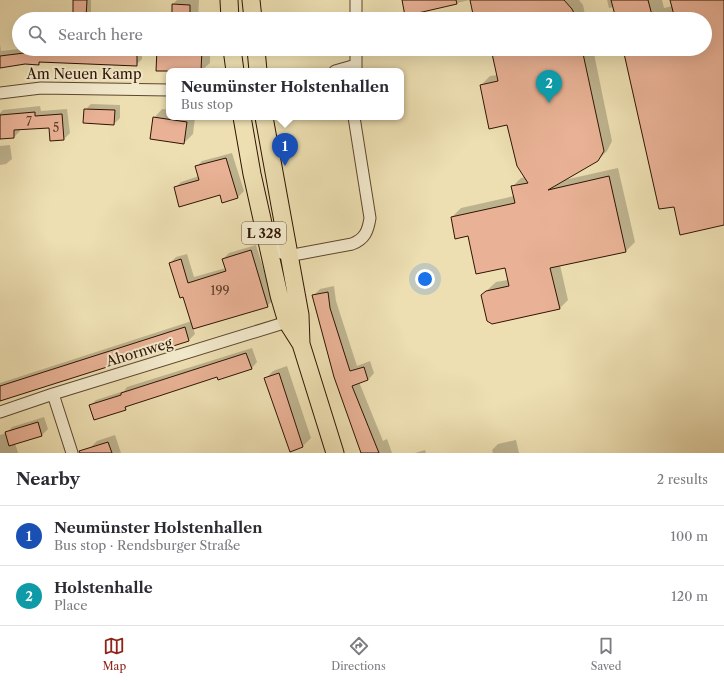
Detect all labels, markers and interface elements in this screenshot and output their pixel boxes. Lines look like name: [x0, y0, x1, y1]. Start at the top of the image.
search box: [12, 12, 712, 56]
icon: search: [26, 23, 48, 45]
text: Search here: [58, 25, 143, 44]
street label: Am Neuen Kamp: [25, 65, 142, 83]
popup: [166, 68, 404, 120]
pin: 2: [536, 70, 562, 103]
text: Neumünster Holstenhallen: [181, 77, 389, 96]
text: Bus stop: [181, 96, 233, 112]
house number: 7: [26, 114, 32, 129]
house number: 5: [53, 120, 59, 135]
pin: 1: [272, 133, 298, 166]
road number: L 328: [242, 222, 286, 244]
your location: [415, 269, 435, 289]
house number: 199: [210, 283, 230, 298]
street label: Ahornweg: [103, 333, 175, 371]
text: Nearby: [16, 469, 80, 489]
text: 2 results: [657, 471, 708, 487]
text: Neumünster Holstenhallen: [54, 518, 263, 537]
text: 1: [26, 528, 32, 544]
text: 100 m: [670, 528, 708, 544]
text: Bus stop · Rendsburger Straße: [54, 537, 240, 553]
text: Holstenhalle: [54, 578, 153, 597]
text: 2: [25, 588, 33, 604]
text: 120 m: [671, 588, 708, 604]
text: Place: [54, 597, 87, 613]
tab: Map: [103, 635, 126, 673]
tab: Directions: [331, 635, 386, 673]
tab: Saved: [591, 635, 621, 673]

